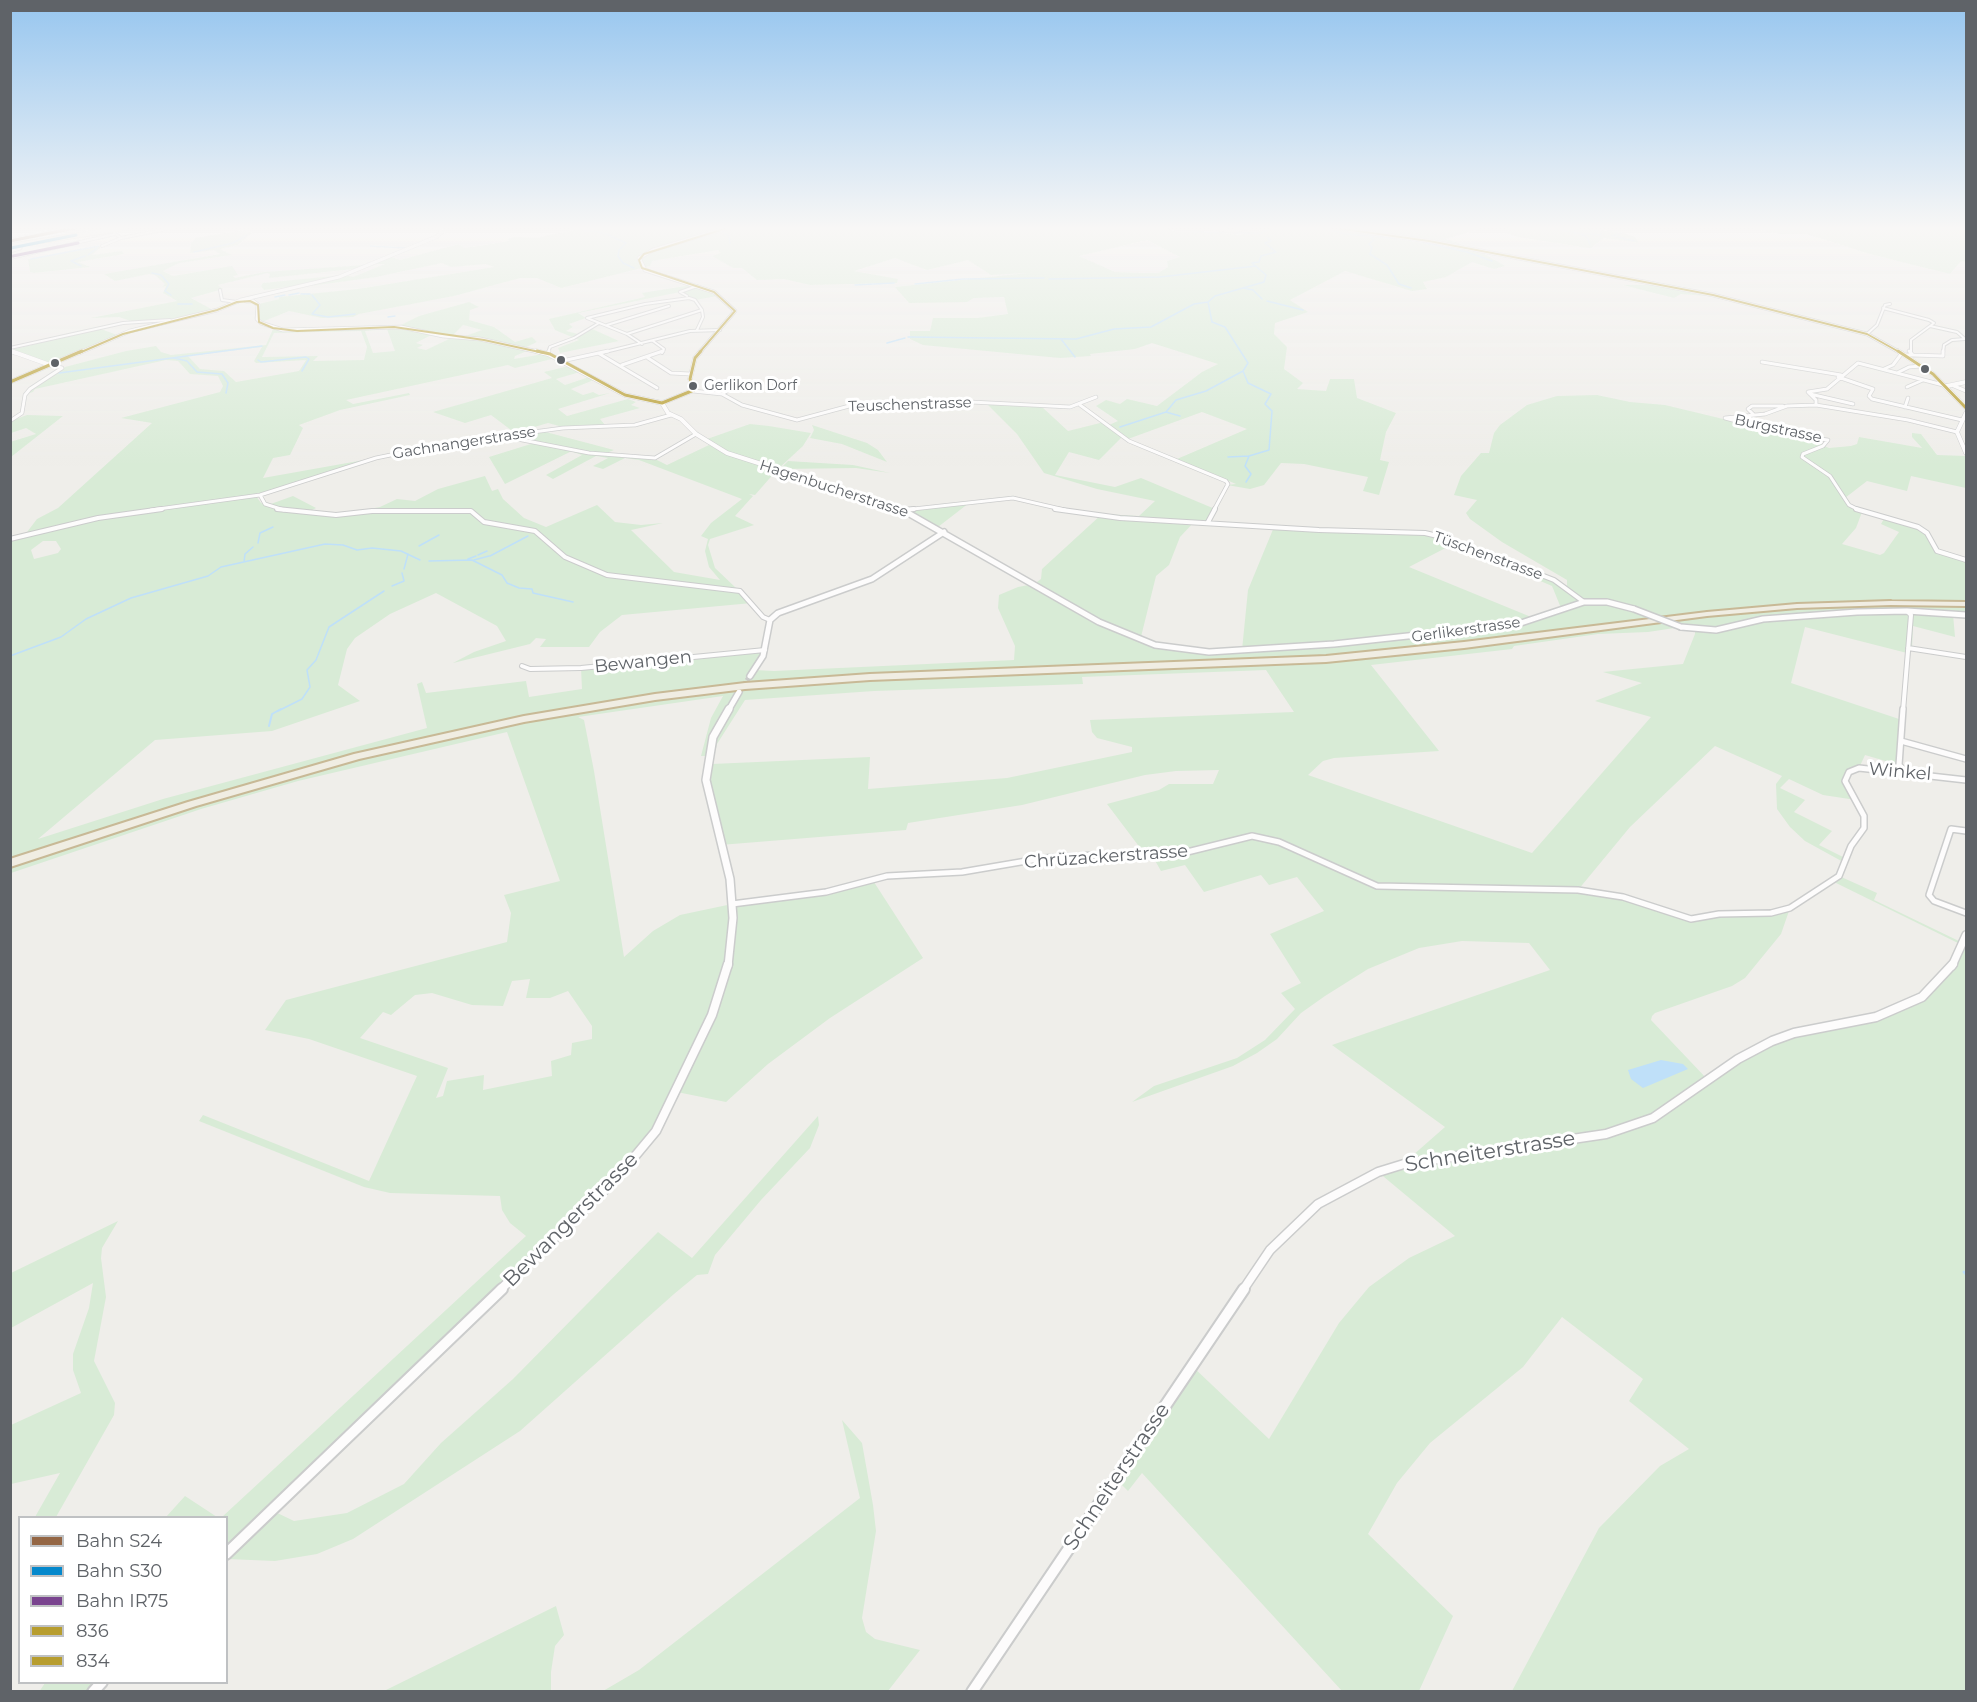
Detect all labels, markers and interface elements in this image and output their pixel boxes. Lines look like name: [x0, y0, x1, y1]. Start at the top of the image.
unlabelled marker: [555, 354, 567, 366]
unlabelled marker: [49, 357, 61, 369]
unlabelled marker: [1919, 363, 1931, 375]
place label: Gerlikon Dorf: [704, 378, 797, 394]
marker: Gerlikon Dorf: [687, 380, 699, 392]
street label: Teuschenstrasse: [848, 394, 972, 416]
street label: Burgstrasse: [1733, 411, 1823, 447]
street label: Gachnangerstrasse: [391, 423, 537, 463]
street label: Hagenbucherstrasse: [757, 456, 911, 522]
street label: Tüschenstrasse: [1431, 528, 1545, 584]
street label: Gerlikerstrasse: [1410, 613, 1522, 647]
street label: Bewangen: [593, 646, 693, 678]
street label: Winkel: [1868, 759, 1932, 785]
street label: Chrüzackerstrasse: [1023, 841, 1189, 873]
street label: Schneiterstrasse: [1403, 1126, 1577, 1178]
street label: Bewangerstrasse: [498, 1147, 644, 1293]
street label: Schneiterstrasse: [1058, 1399, 1176, 1555]
legend: [18, 1516, 228, 1684]
text: Bahn S24: [76, 1530, 162, 1552]
text: Bahn S30: [76, 1560, 162, 1582]
text: Bahn IR75: [76, 1590, 168, 1612]
text: 836: [76, 1620, 109, 1642]
text: 834: [76, 1650, 110, 1672]

